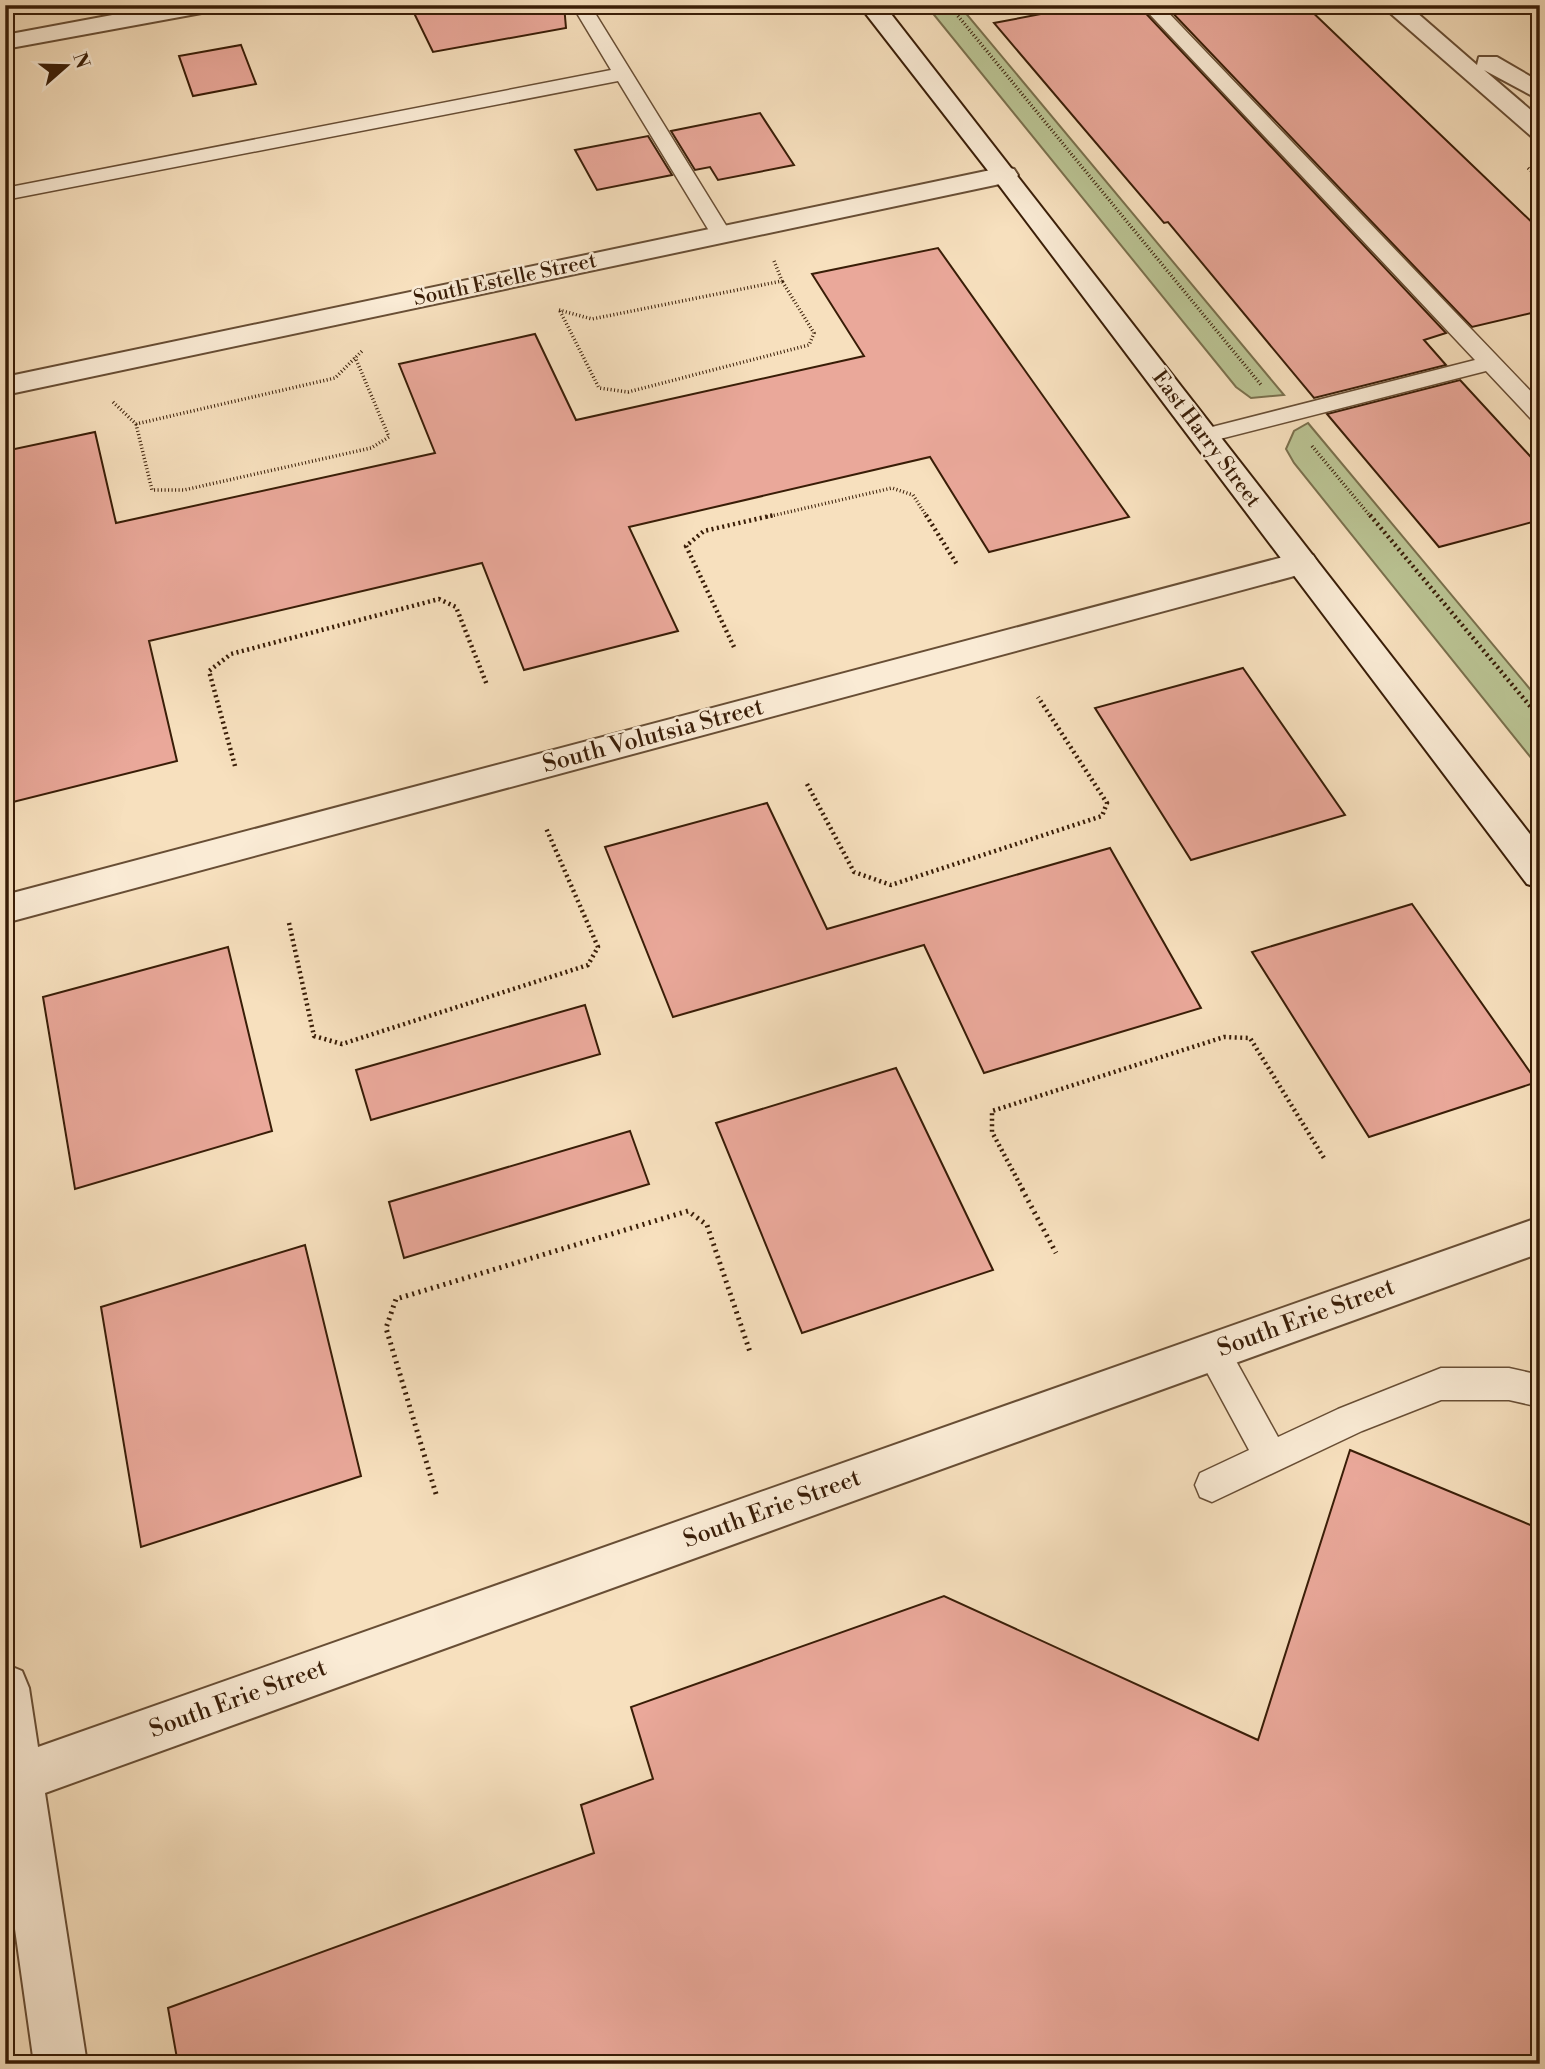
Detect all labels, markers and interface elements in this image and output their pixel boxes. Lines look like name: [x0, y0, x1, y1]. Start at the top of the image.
north arrow: [32, 32, 102, 102]
text: N: [67, 49, 95, 72]
street label: South Estelle Street: [411, 248, 599, 312]
street label: East Harry Street: [1146, 365, 1266, 513]
street label: South Volutsia Street: [539, 692, 767, 780]
street label: South Erie Street: [1213, 1272, 1399, 1364]
street label: South Erie Street: [679, 1463, 865, 1555]
street label: South Erie Street: [145, 1653, 331, 1745]

